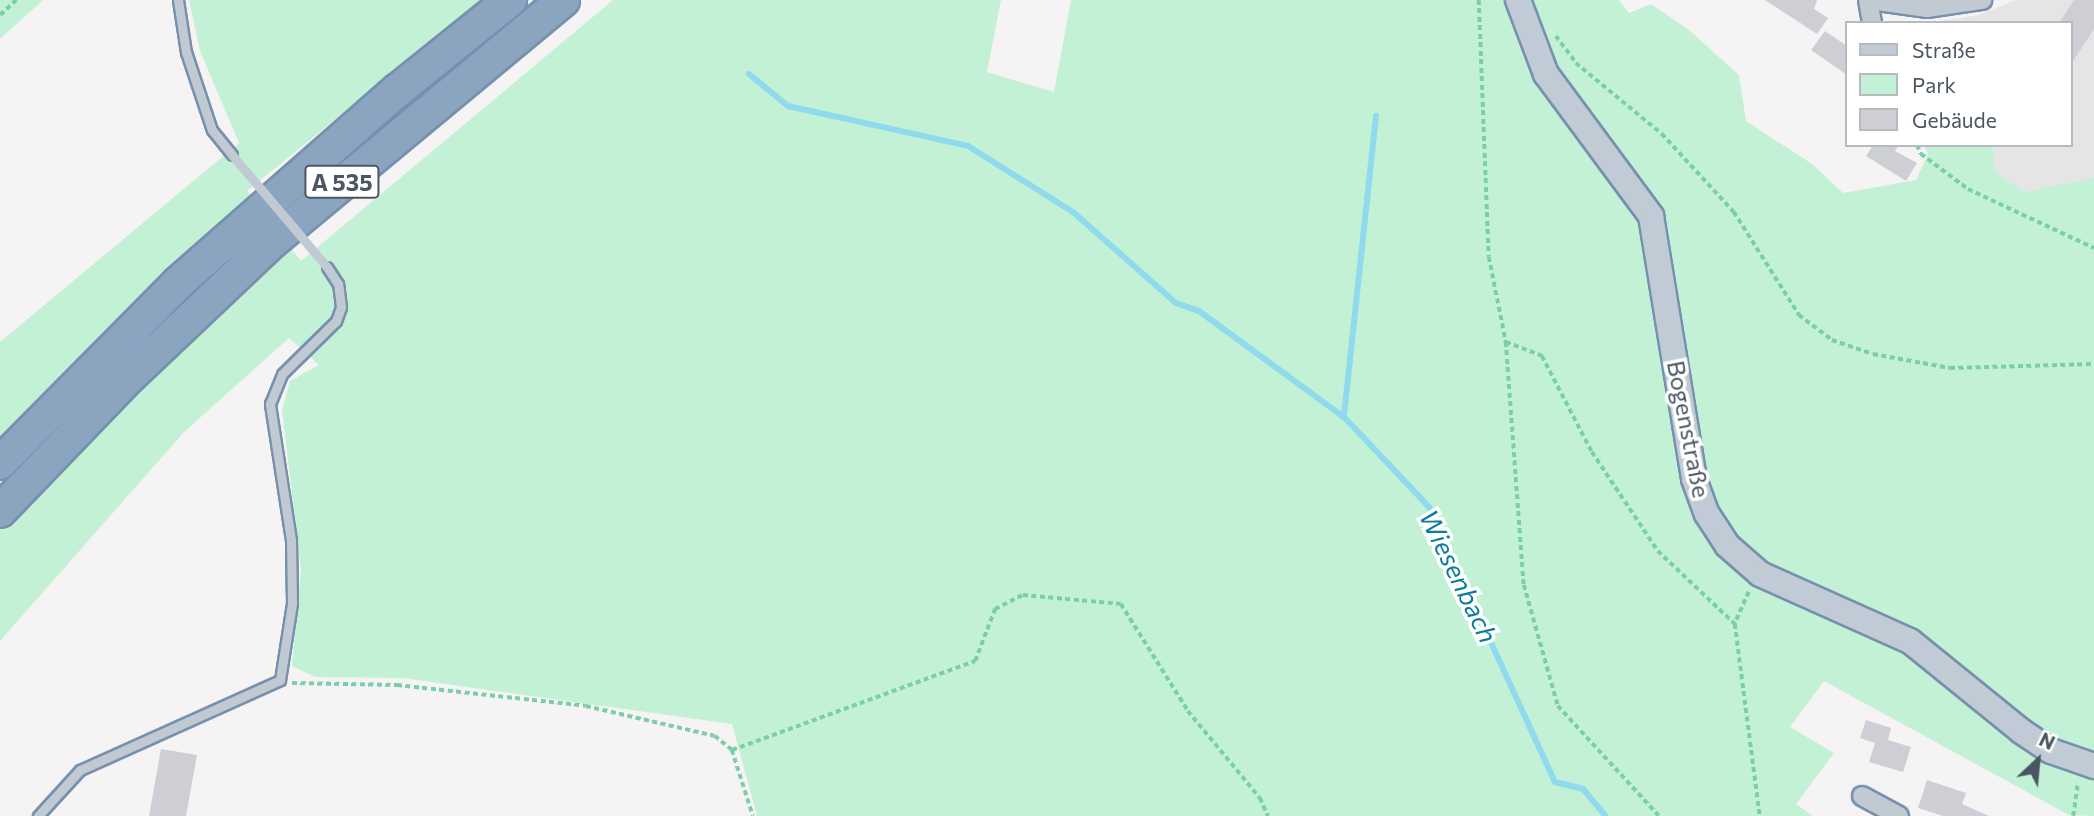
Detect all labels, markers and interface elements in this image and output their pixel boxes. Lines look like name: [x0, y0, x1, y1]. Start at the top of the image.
legend: [1846, 21, 2073, 147]
text: Straße: [1912, 37, 1976, 62]
text: Park: [1912, 72, 1956, 97]
text: Gebäude: [1912, 107, 1997, 132]
road number: A 535: [304, 162, 380, 202]
street label: Bogenstraße: [1662, 358, 1716, 500]
water label: Wiesenbach: [1413, 504, 1505, 648]
north arrow: [2003, 725, 2073, 795]
text: N: [2036, 727, 2059, 754]

